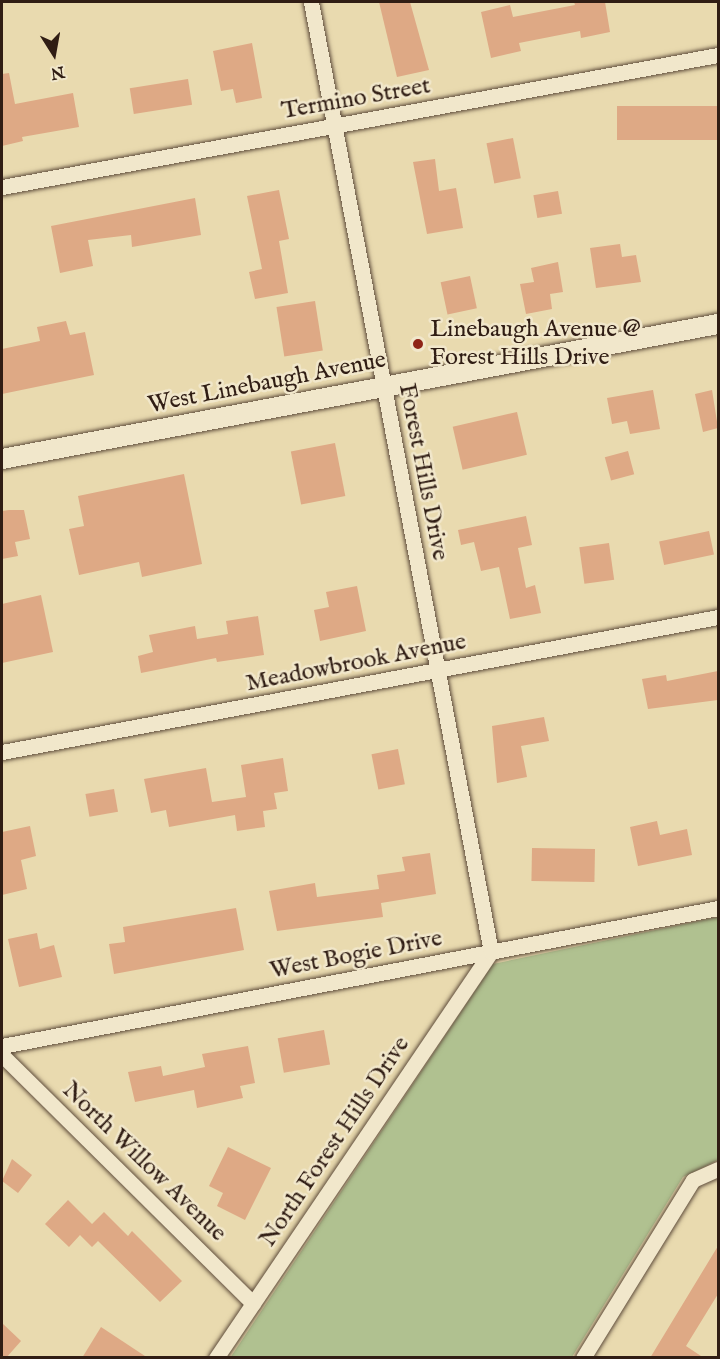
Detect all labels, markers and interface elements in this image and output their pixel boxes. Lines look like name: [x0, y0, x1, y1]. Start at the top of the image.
north arrow: [24, 24, 84, 84]
text: N: [49, 61, 66, 83]
street label: Termino Street: [279, 72, 433, 126]
place label: Linebaugh Avenue @ Forest Hills Drive: [430, 316, 641, 372]
marker: Linebaugh Avenue @ Forest Hills Drive: [411, 337, 425, 351]
street label: West Linebaugh Avenue: [146, 346, 388, 420]
street label: Forest Hills Drive: [392, 381, 454, 563]
street label: Meadowbrook Avenue: [243, 628, 469, 698]
street label: West Bogie Drive: [267, 924, 445, 986]
street label: North Forest Hills Drive: [254, 1031, 416, 1253]
street label: North Willow Avenue: [56, 1076, 232, 1248]

